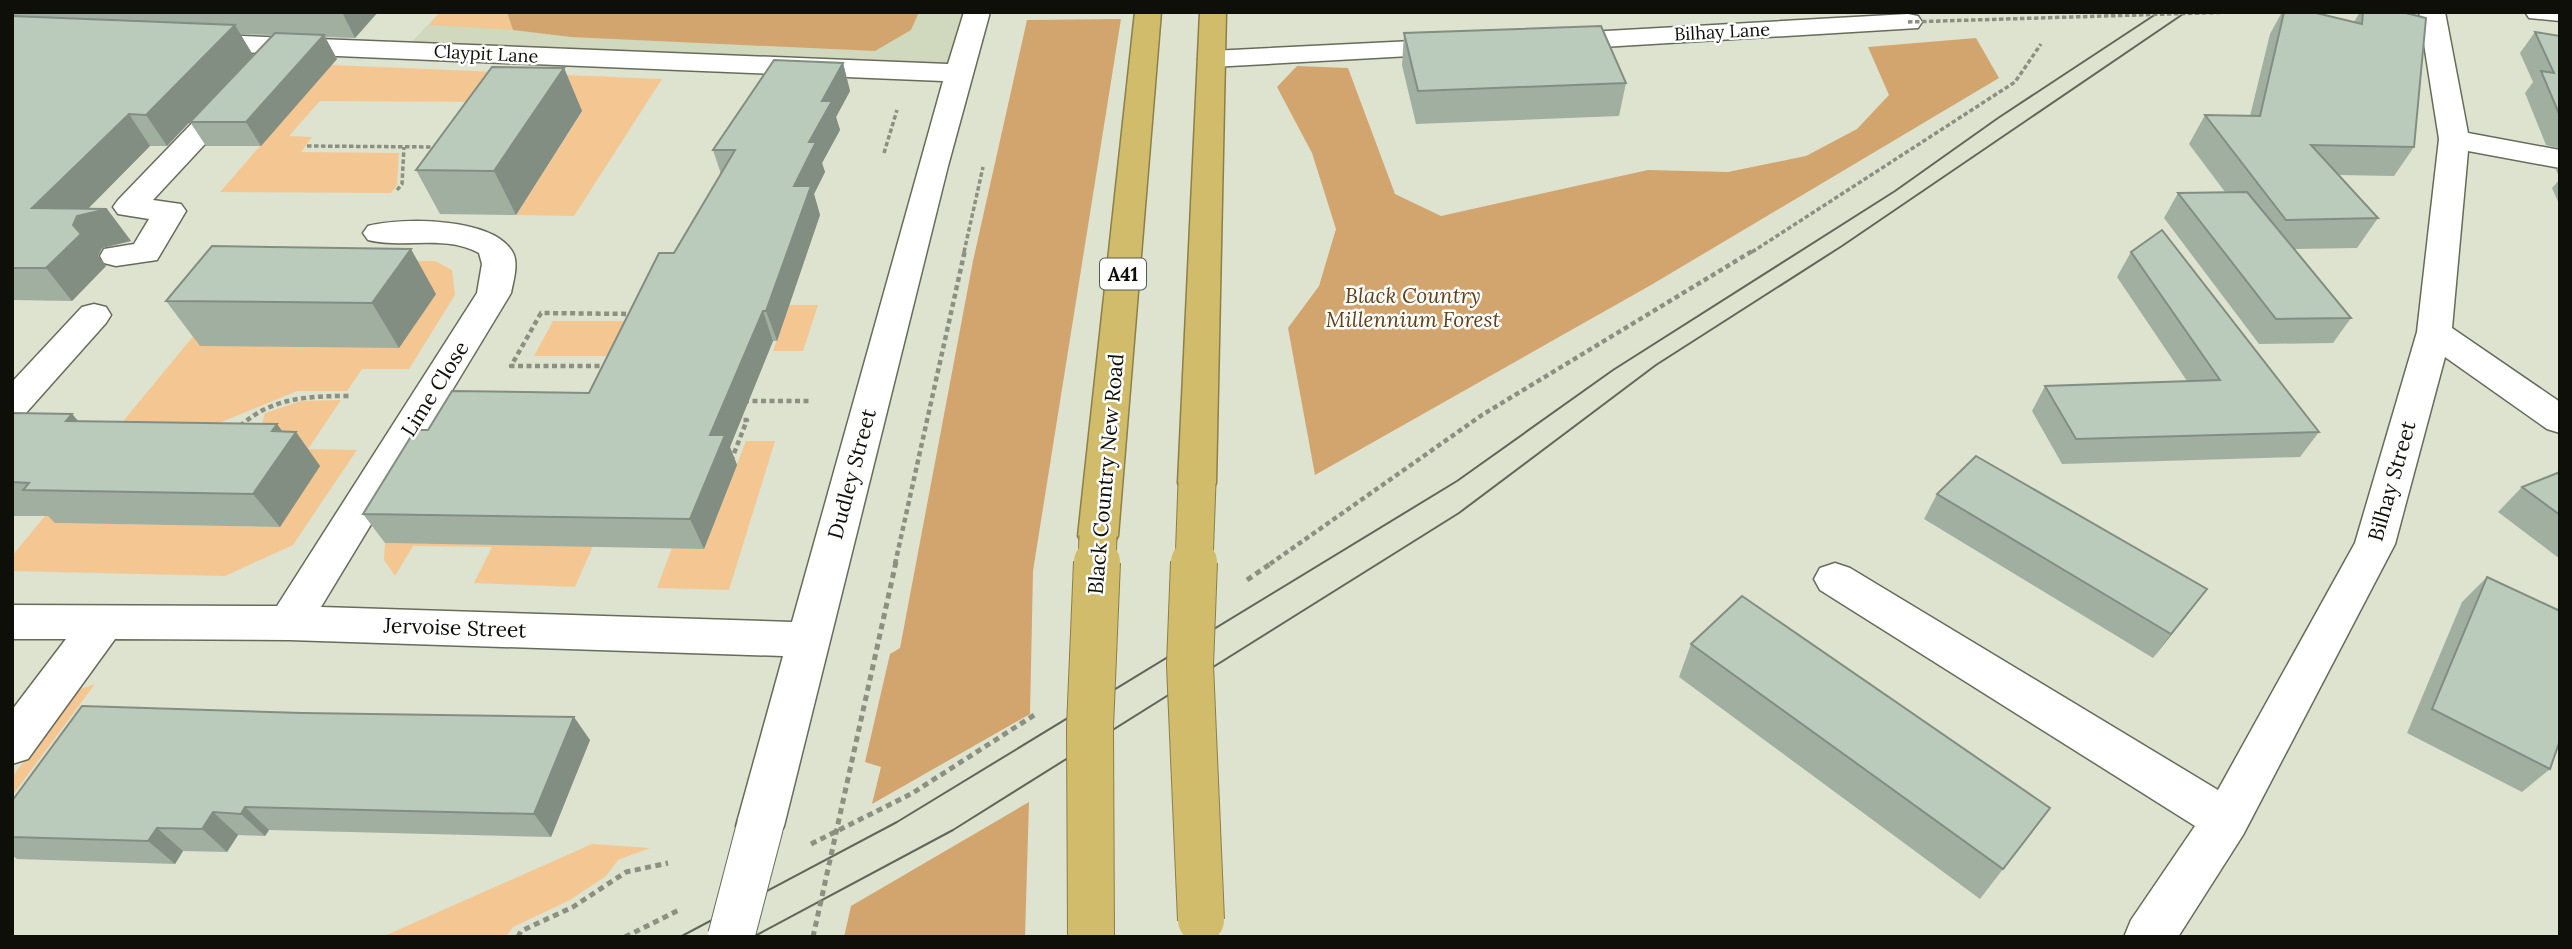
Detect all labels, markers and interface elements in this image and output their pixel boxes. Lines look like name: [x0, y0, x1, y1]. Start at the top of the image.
street label: Bilhay Lane: [1673, 17, 1771, 45]
street label: Claypit Lane: [433, 39, 539, 68]
road number: A41: [1100, 258, 1146, 290]
park label: Black Country Millennium Forest: [1326, 282, 1501, 333]
street label: Lime Close: [395, 336, 475, 441]
street label: Black Country New Road: [1082, 352, 1129, 596]
street label: Dudley Street: [821, 405, 882, 542]
street label: Bilhay Street: [2361, 417, 2422, 544]
street label: Jervoise Street: [382, 611, 528, 644]

